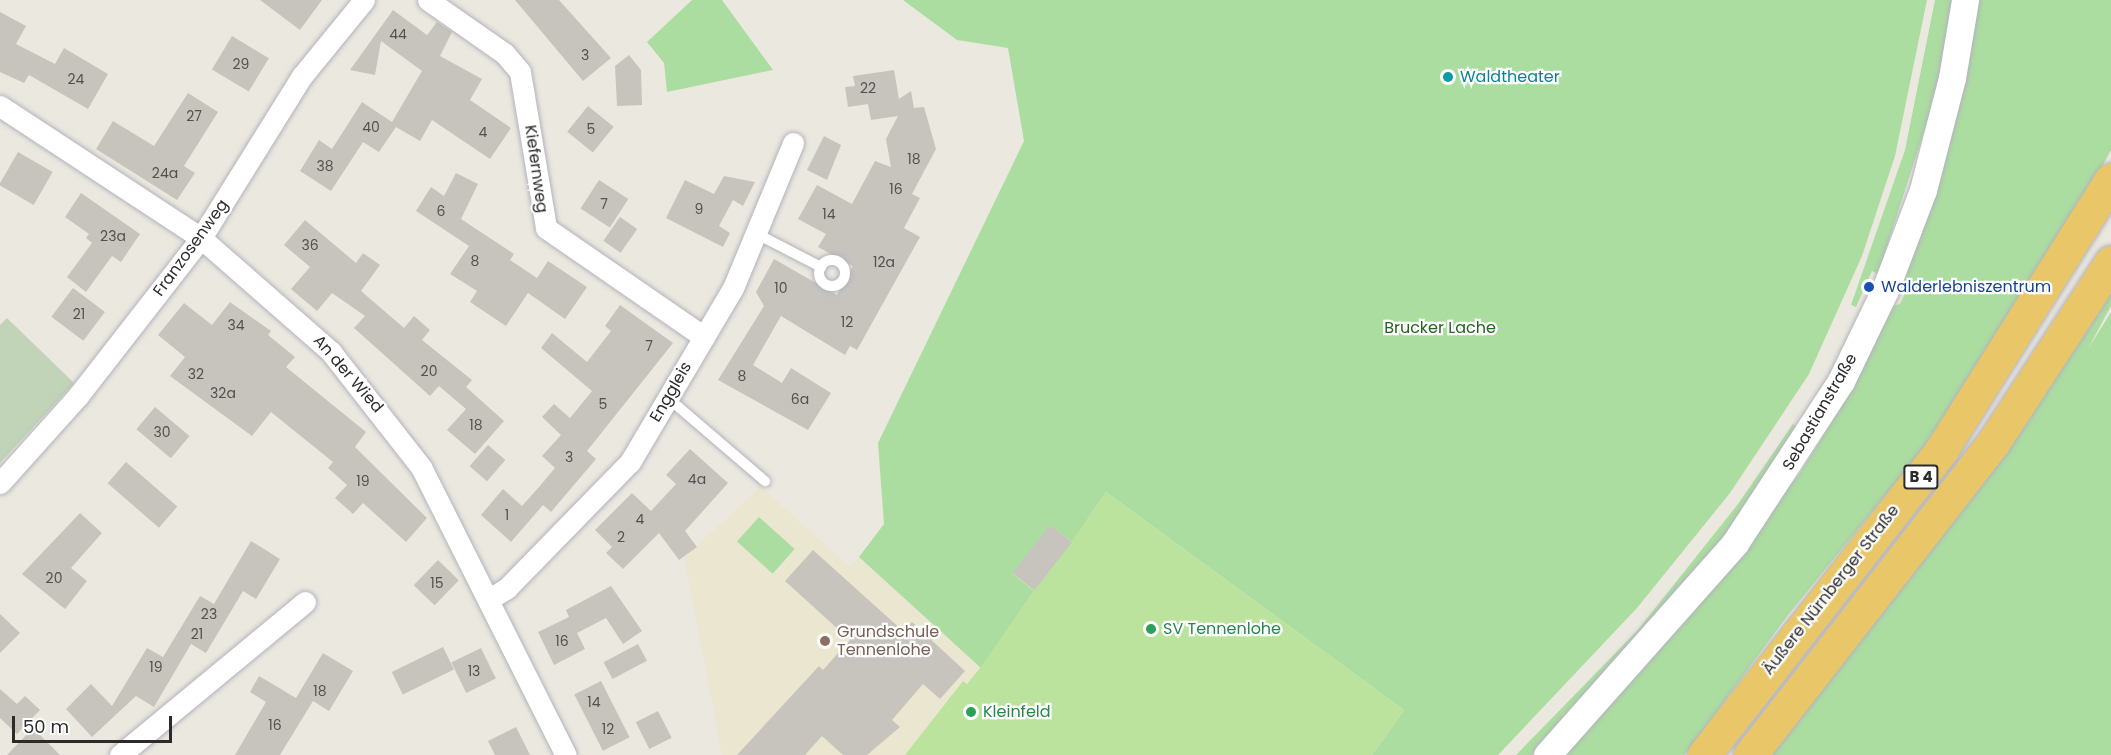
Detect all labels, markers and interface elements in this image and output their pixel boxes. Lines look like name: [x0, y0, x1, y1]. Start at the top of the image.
house number: 44: [389, 26, 407, 42]
house number: 3: [581, 47, 589, 63]
house number: 29: [233, 56, 249, 72]
place label: Waldtheater: [1460, 67, 1560, 87]
marker: Waldtheater: [1441, 70, 1455, 84]
house number: 24: [68, 71, 84, 87]
house number: 22: [860, 80, 876, 96]
house number: 27: [186, 108, 202, 124]
house number: 40: [362, 119, 380, 135]
house number: 5: [587, 121, 595, 137]
house number: 4: [479, 124, 487, 140]
street label: Kiefernweg: [520, 124, 552, 214]
house number: 18: [907, 151, 921, 167]
house number: 38: [316, 158, 334, 174]
house number: 24a: [152, 165, 178, 181]
house number: 16: [889, 181, 903, 197]
street label: Franzosenweg: [149, 196, 233, 300]
house number: 7: [600, 196, 608, 212]
house number: 9: [695, 201, 703, 217]
house number: 6: [437, 203, 445, 219]
house number: 14: [822, 206, 836, 222]
house number: 23a: [100, 228, 126, 244]
house number: 36: [301, 237, 319, 253]
house number: 8: [471, 253, 479, 269]
house number: 12a: [873, 254, 895, 270]
place label: Walderlebniszentrum: [1881, 277, 2051, 297]
house number: 10: [774, 280, 788, 296]
marker: Walderlebniszentrum: [1862, 280, 1876, 294]
house number: 21: [73, 306, 85, 322]
house number: 12: [841, 314, 853, 330]
house number: 34: [227, 317, 245, 333]
park label: Brucker Lache: [1384, 318, 1496, 338]
street label: An der Wied: [309, 331, 387, 417]
house number: 7: [645, 338, 653, 354]
street label: Sebastianstraße: [1779, 350, 1861, 474]
street label: Enggleis: [646, 359, 696, 425]
house number: 20: [421, 363, 437, 379]
house number: 32: [188, 366, 204, 382]
house number: 8: [738, 368, 746, 384]
house number: 32a: [210, 385, 236, 401]
house number: 6a: [791, 391, 809, 407]
house number: 5: [599, 396, 607, 412]
house number: 18: [469, 417, 483, 433]
house number: 30: [153, 424, 171, 440]
house number: 3: [565, 449, 573, 465]
road number: B 4: [1903, 465, 1939, 489]
house number: 4a: [688, 471, 706, 487]
house number: 19: [356, 473, 370, 489]
street label: Äußere Nürnberger Straße: [1759, 501, 1903, 679]
house number: 1: [505, 507, 509, 523]
house number: 4: [636, 511, 644, 527]
house number: 2: [617, 529, 625, 545]
house number: 20: [46, 570, 62, 586]
house number: 15: [430, 575, 444, 591]
house number: 23: [201, 606, 217, 622]
place label: SV Tennenlohe: [1163, 619, 1281, 639]
place label: Grundschule Tennenlohe: [837, 622, 939, 660]
marker: SV Tennenlohe: [1144, 622, 1158, 636]
house number: 21: [191, 626, 203, 642]
house number: 16: [555, 633, 569, 649]
marker: Grundschule Tennenlohe: [818, 634, 832, 648]
house number: 19: [149, 659, 163, 675]
house number: 13: [468, 663, 480, 679]
house number: 18: [313, 683, 327, 699]
house number: 14: [587, 694, 601, 710]
place label: Kleinfeld: [983, 702, 1051, 722]
scale bar: [15, 704, 176, 742]
marker: Kleinfeld: [964, 705, 978, 719]
text: 50 m: [23, 714, 69, 739]
house number: 16: [268, 717, 282, 733]
house number: 12: [602, 721, 614, 737]

